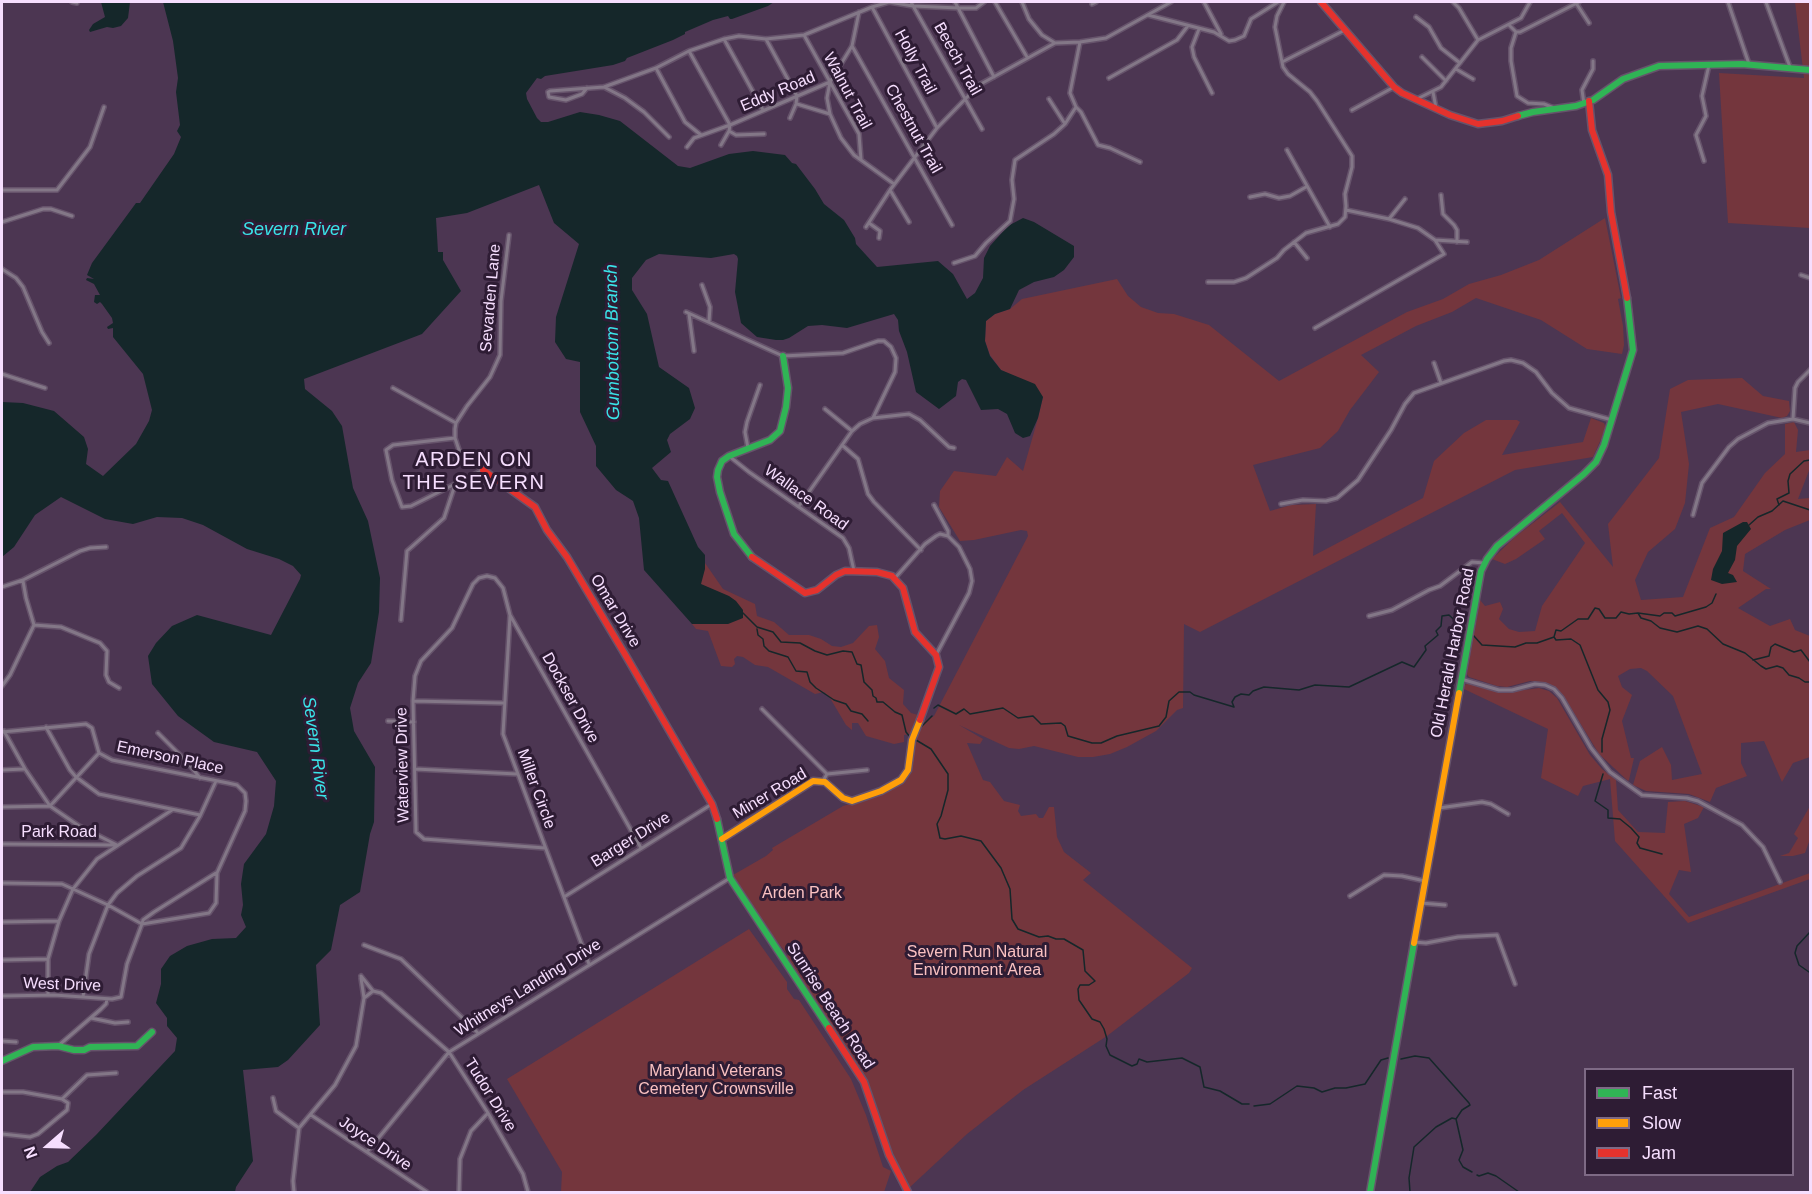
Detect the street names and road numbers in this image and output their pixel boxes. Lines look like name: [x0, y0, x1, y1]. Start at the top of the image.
street label: Beech Trail: [929, 19, 985, 99]
street label: Holly Trail: [890, 26, 940, 98]
street label: Walnut Trail: [819, 49, 875, 133]
street label: Eddy Road: [738, 68, 818, 116]
street label: Chestnut Trail: [881, 81, 945, 177]
street label: Sevarden Lane: [477, 243, 505, 353]
street label: Wallace Road: [760, 461, 852, 535]
street label: Old Herald Harbor Road: [1427, 566, 1479, 740]
street label: Omar Drive: [586, 571, 644, 651]
street label: Dockser Drive: [537, 649, 603, 747]
street label: Waterview Drive: [392, 707, 414, 823]
street label: Emerson Place: [115, 737, 225, 779]
street label: Miller Circle: [513, 746, 559, 832]
street label: Miner Road: [730, 764, 810, 824]
street label: Barger Drive: [588, 808, 674, 872]
street label: Park Road: [21, 823, 97, 843]
street label: Whitneys Landing Drive: [451, 935, 605, 1041]
street label: Sunrise Beach Road: [782, 939, 878, 1073]
street label: West Drive: [23, 974, 101, 996]
street label: Tudor Drive: [460, 1055, 520, 1135]
street label: Joyce Drive: [335, 1113, 415, 1175]

